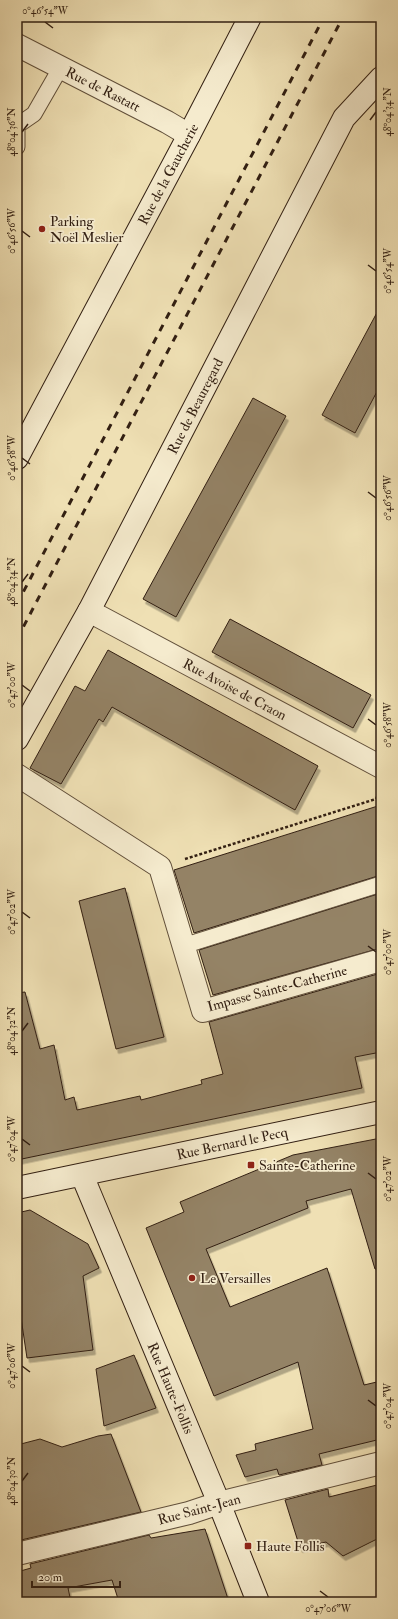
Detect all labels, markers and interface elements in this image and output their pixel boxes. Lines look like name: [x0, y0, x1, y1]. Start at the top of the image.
text: 0°46'54"W: [22, 5, 69, 17]
street label: Rue de Rastatt: [63, 63, 143, 116]
text: 48°04'34"N: [382, 87, 394, 137]
text: 48°04'36"N: [6, 108, 18, 156]
street label: Rue de la Gaucherie: [135, 121, 202, 228]
text: 0°46'56"W: [6, 207, 18, 254]
place label: Parking Noël Meslier: [50, 213, 124, 246]
marker: Parking Noël Meslier: [37, 224, 47, 234]
text: 0°46'54"W: [382, 247, 394, 294]
street label: Rue de Beauregard: [164, 355, 227, 457]
text: 0°46'58"W: [6, 435, 18, 481]
text: 0°46'56"W: [382, 474, 394, 521]
text: 48°04'34"N: [6, 557, 18, 607]
street label: Rue Avoise de Craon: [180, 655, 290, 724]
text: 0°47'00"W: [6, 661, 18, 708]
text: 0°46'58"W: [382, 702, 394, 748]
text: 0°47'02"W: [6, 888, 18, 935]
text: 0°47'00"W: [382, 928, 394, 975]
street label: Impasse Sainte-Catherine: [205, 962, 349, 1016]
text: 48°04'32"N: [6, 1007, 18, 1055]
text: 0°47'04"W: [6, 1115, 18, 1162]
street label: Rue Bernard le Pecq: [175, 1123, 290, 1164]
text: 0°47'02"W: [382, 1155, 394, 1202]
place label: Sainte-Catherine: [259, 1157, 356, 1174]
marker: Sainte-Catherine: [246, 1160, 256, 1170]
place label: Le Versailles: [200, 1270, 271, 1287]
marker: Le Versailles: [187, 1273, 197, 1283]
street label: Rue Haute-Follis: [144, 1340, 197, 1437]
text: 0°47'06"W: [6, 1342, 18, 1389]
text: 0°47'04"W: [382, 1382, 394, 1429]
text: 48°04'30"N: [6, 1456, 18, 1505]
street label: Rue Saint-Jean: [156, 1490, 242, 1529]
place label: Haute Follis: [256, 1538, 325, 1555]
marker: Haute Follis: [243, 1541, 253, 1551]
scale bar: [32, 1563, 120, 1589]
text: 20 m: [38, 1570, 63, 1585]
text: 0°47'06"W: [305, 1603, 352, 1615]

